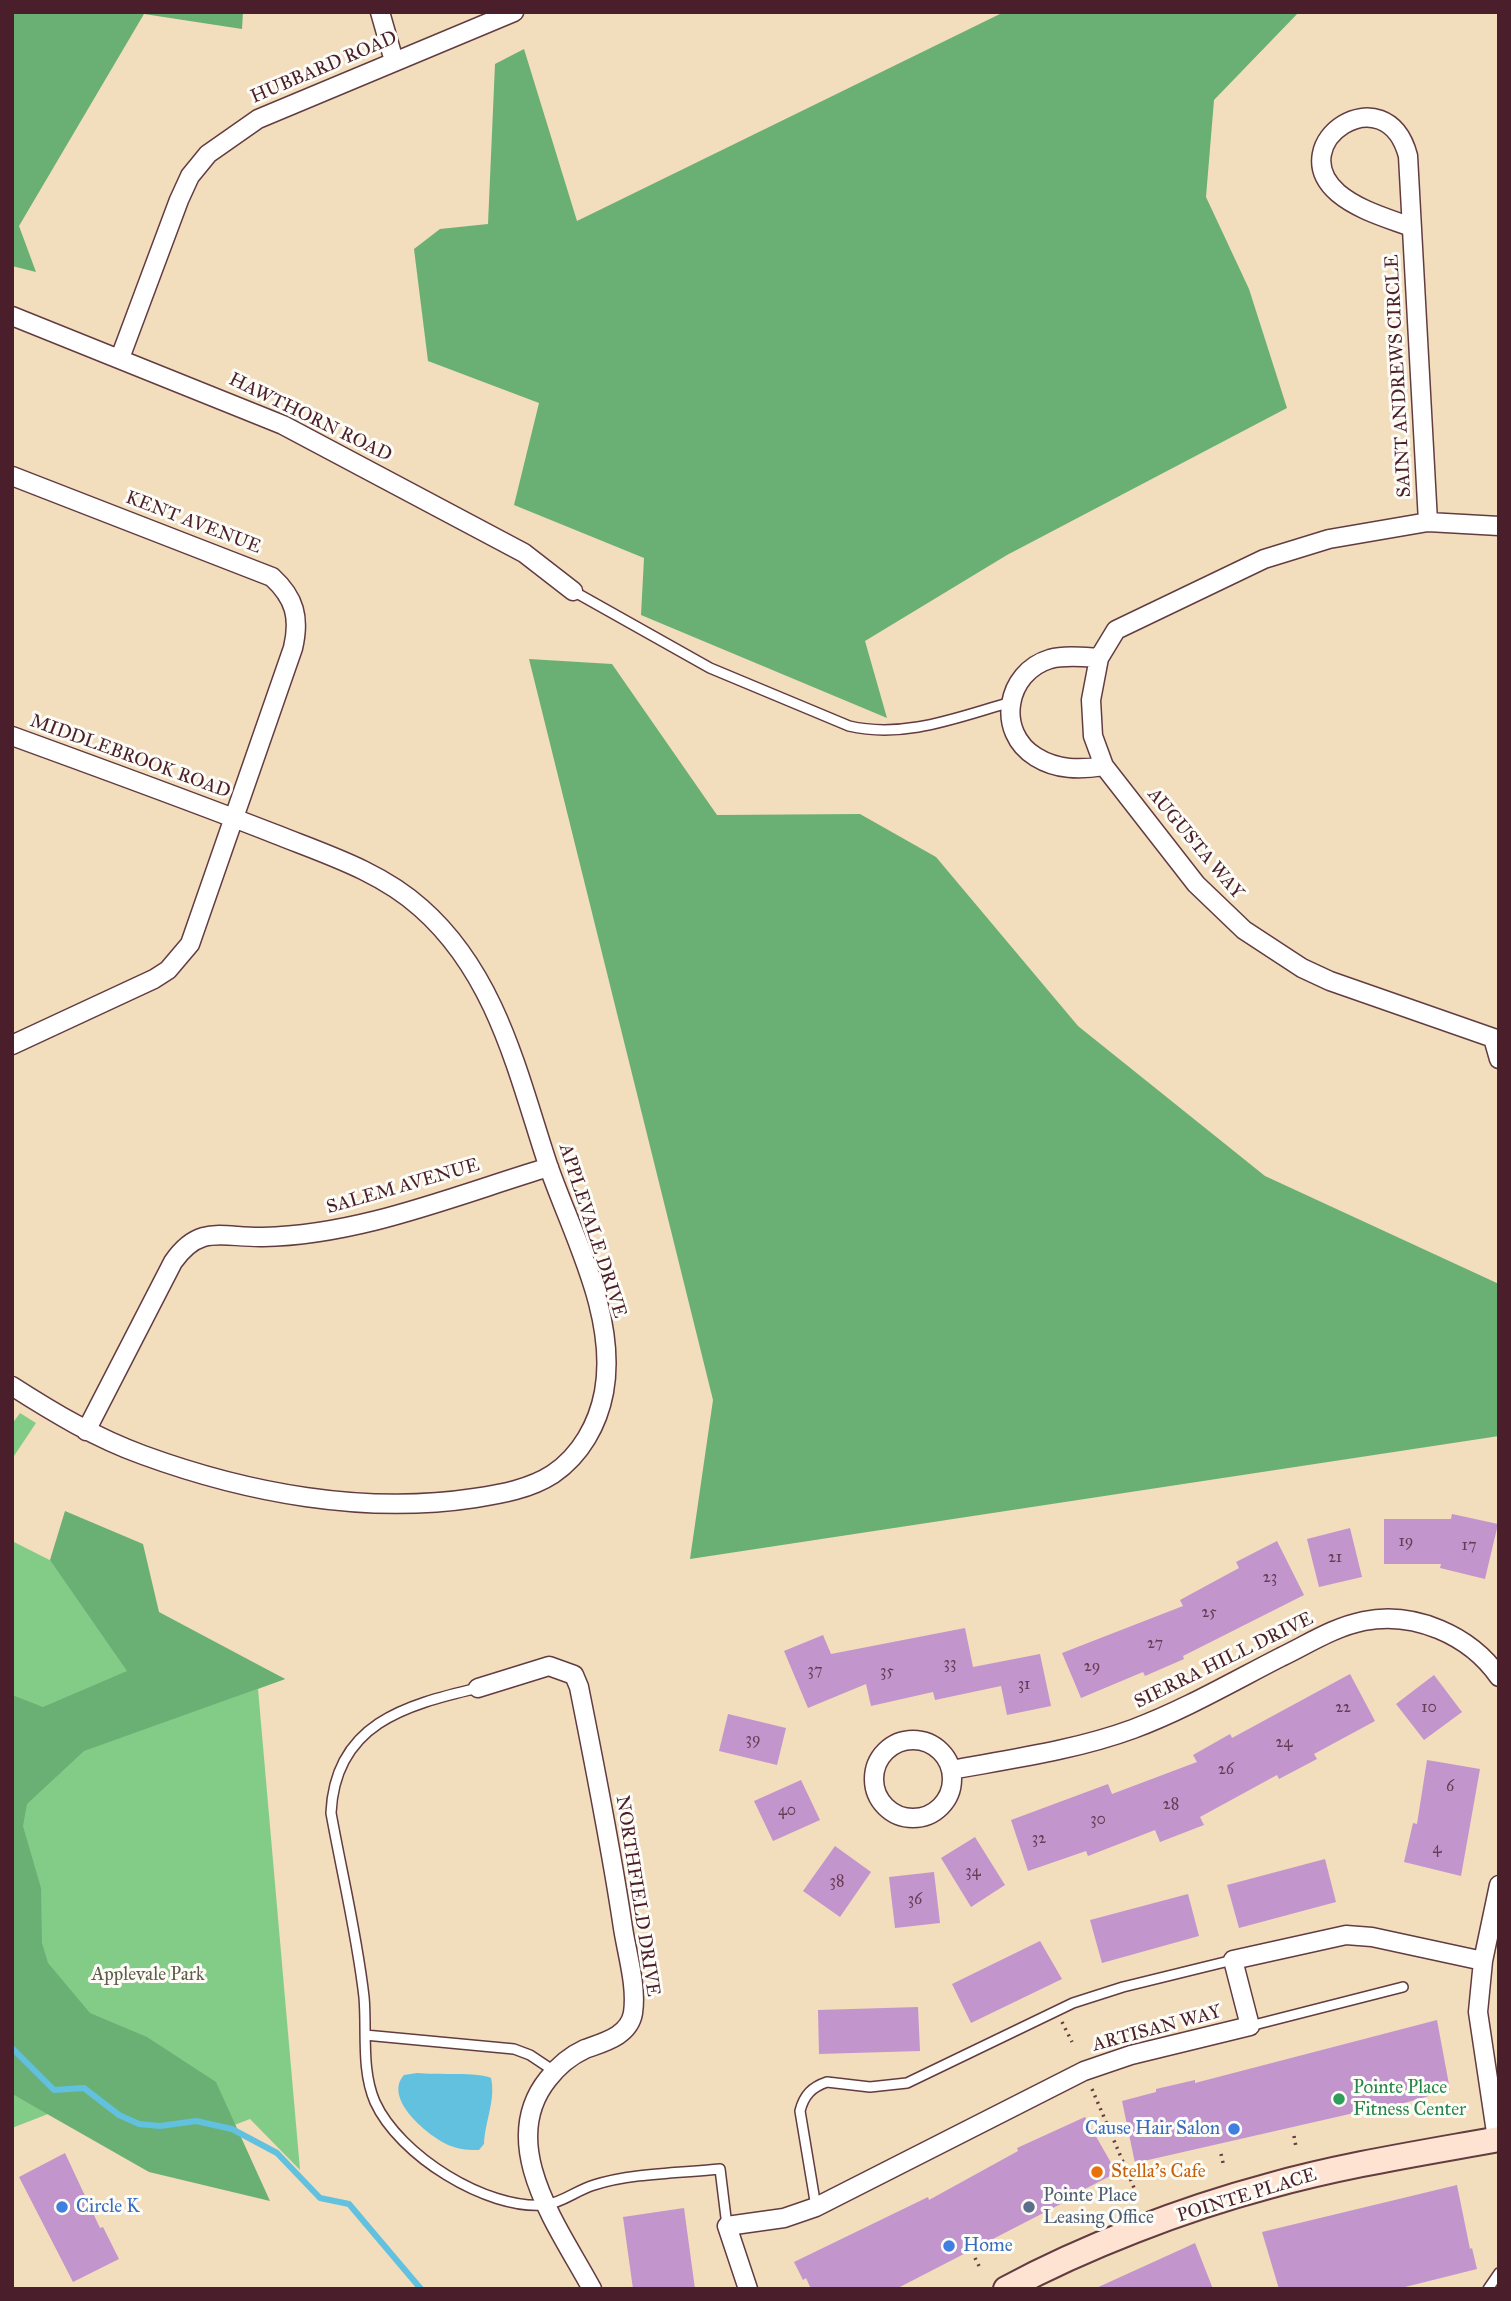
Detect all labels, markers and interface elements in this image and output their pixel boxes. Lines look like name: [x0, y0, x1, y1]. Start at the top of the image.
street label: HUBBARD ROAD: [247, 27, 401, 109]
street label: SAINT ANDREWS CIRCLE: [1381, 254, 1417, 498]
street label: HAWTHORN ROAD: [225, 369, 395, 467]
street label: KENT AVENUE: [122, 487, 264, 559]
street label: MIDDLEBROOK ROAD: [27, 710, 233, 804]
street label: AUGUSTA WAY: [1142, 784, 1248, 904]
street label: APPLEVALE DRIVE: [553, 1141, 631, 1321]
street label: SALEM AVENUE: [324, 1154, 482, 1220]
house number: 19: [1399, 1532, 1413, 1552]
house number: 17: [1462, 1536, 1476, 1556]
house number: 21: [1328, 1548, 1342, 1568]
house number: 23: [1263, 1568, 1277, 1588]
house number: 25: [1201, 1603, 1217, 1623]
street label: SIERRA HILL DRIVE: [1131, 1608, 1317, 1714]
house number: 27: [1147, 1634, 1163, 1654]
house number: 33: [944, 1654, 956, 1674]
house number: 29: [1084, 1657, 1100, 1677]
house number: 37: [808, 1661, 822, 1681]
house number: 35: [880, 1662, 894, 1682]
house number: 31: [1018, 1675, 1030, 1695]
house number: 22: [1335, 1698, 1351, 1718]
house number: 10: [1421, 1698, 1437, 1718]
house number: 39: [746, 1730, 760, 1750]
house number: 24: [1276, 1733, 1292, 1753]
house number: 26: [1218, 1760, 1234, 1780]
house number: 6: [1446, 1777, 1454, 1797]
street label: NORTHFIELD DRIVE: [610, 1794, 664, 1998]
house number: 28: [1163, 1795, 1179, 1815]
house number: 40: [778, 1801, 796, 1821]
house number: 30: [1090, 1810, 1106, 1830]
house number: 32: [1032, 1829, 1046, 1849]
house number: 4: [1433, 1839, 1441, 1859]
house number: 34: [965, 1862, 981, 1882]
house number: 38: [830, 1872, 844, 1892]
house number: 36: [908, 1890, 922, 1910]
park label: Applevale Park: [91, 1964, 205, 1986]
street label: ARTISAN WAY: [1090, 2001, 1224, 2057]
place label: Pointe Place Fitness Center: [1353, 2077, 1466, 2121]
marker: Pointe Place Fitness Center: [1331, 2091, 1347, 2107]
place label: Cause Hair Salon: [1085, 2118, 1220, 2140]
marker: Cause Hair Salon: [1226, 2121, 1242, 2137]
place label: Stella's Cafe: [1111, 2161, 1206, 2183]
marker: Stella's Cafe: [1089, 2164, 1105, 2180]
street label: POINTE PLACE: [1175, 2164, 1319, 2228]
place label: Pointe Place Leasing Office: [1043, 2185, 1154, 2229]
place label: Circle K: [76, 2196, 140, 2218]
marker: Circle K: [54, 2199, 70, 2215]
marker: Pointe Place Leasing Office: [1021, 2199, 1037, 2215]
place label: Home: [963, 2235, 1013, 2257]
marker: Home: [941, 2238, 957, 2254]

